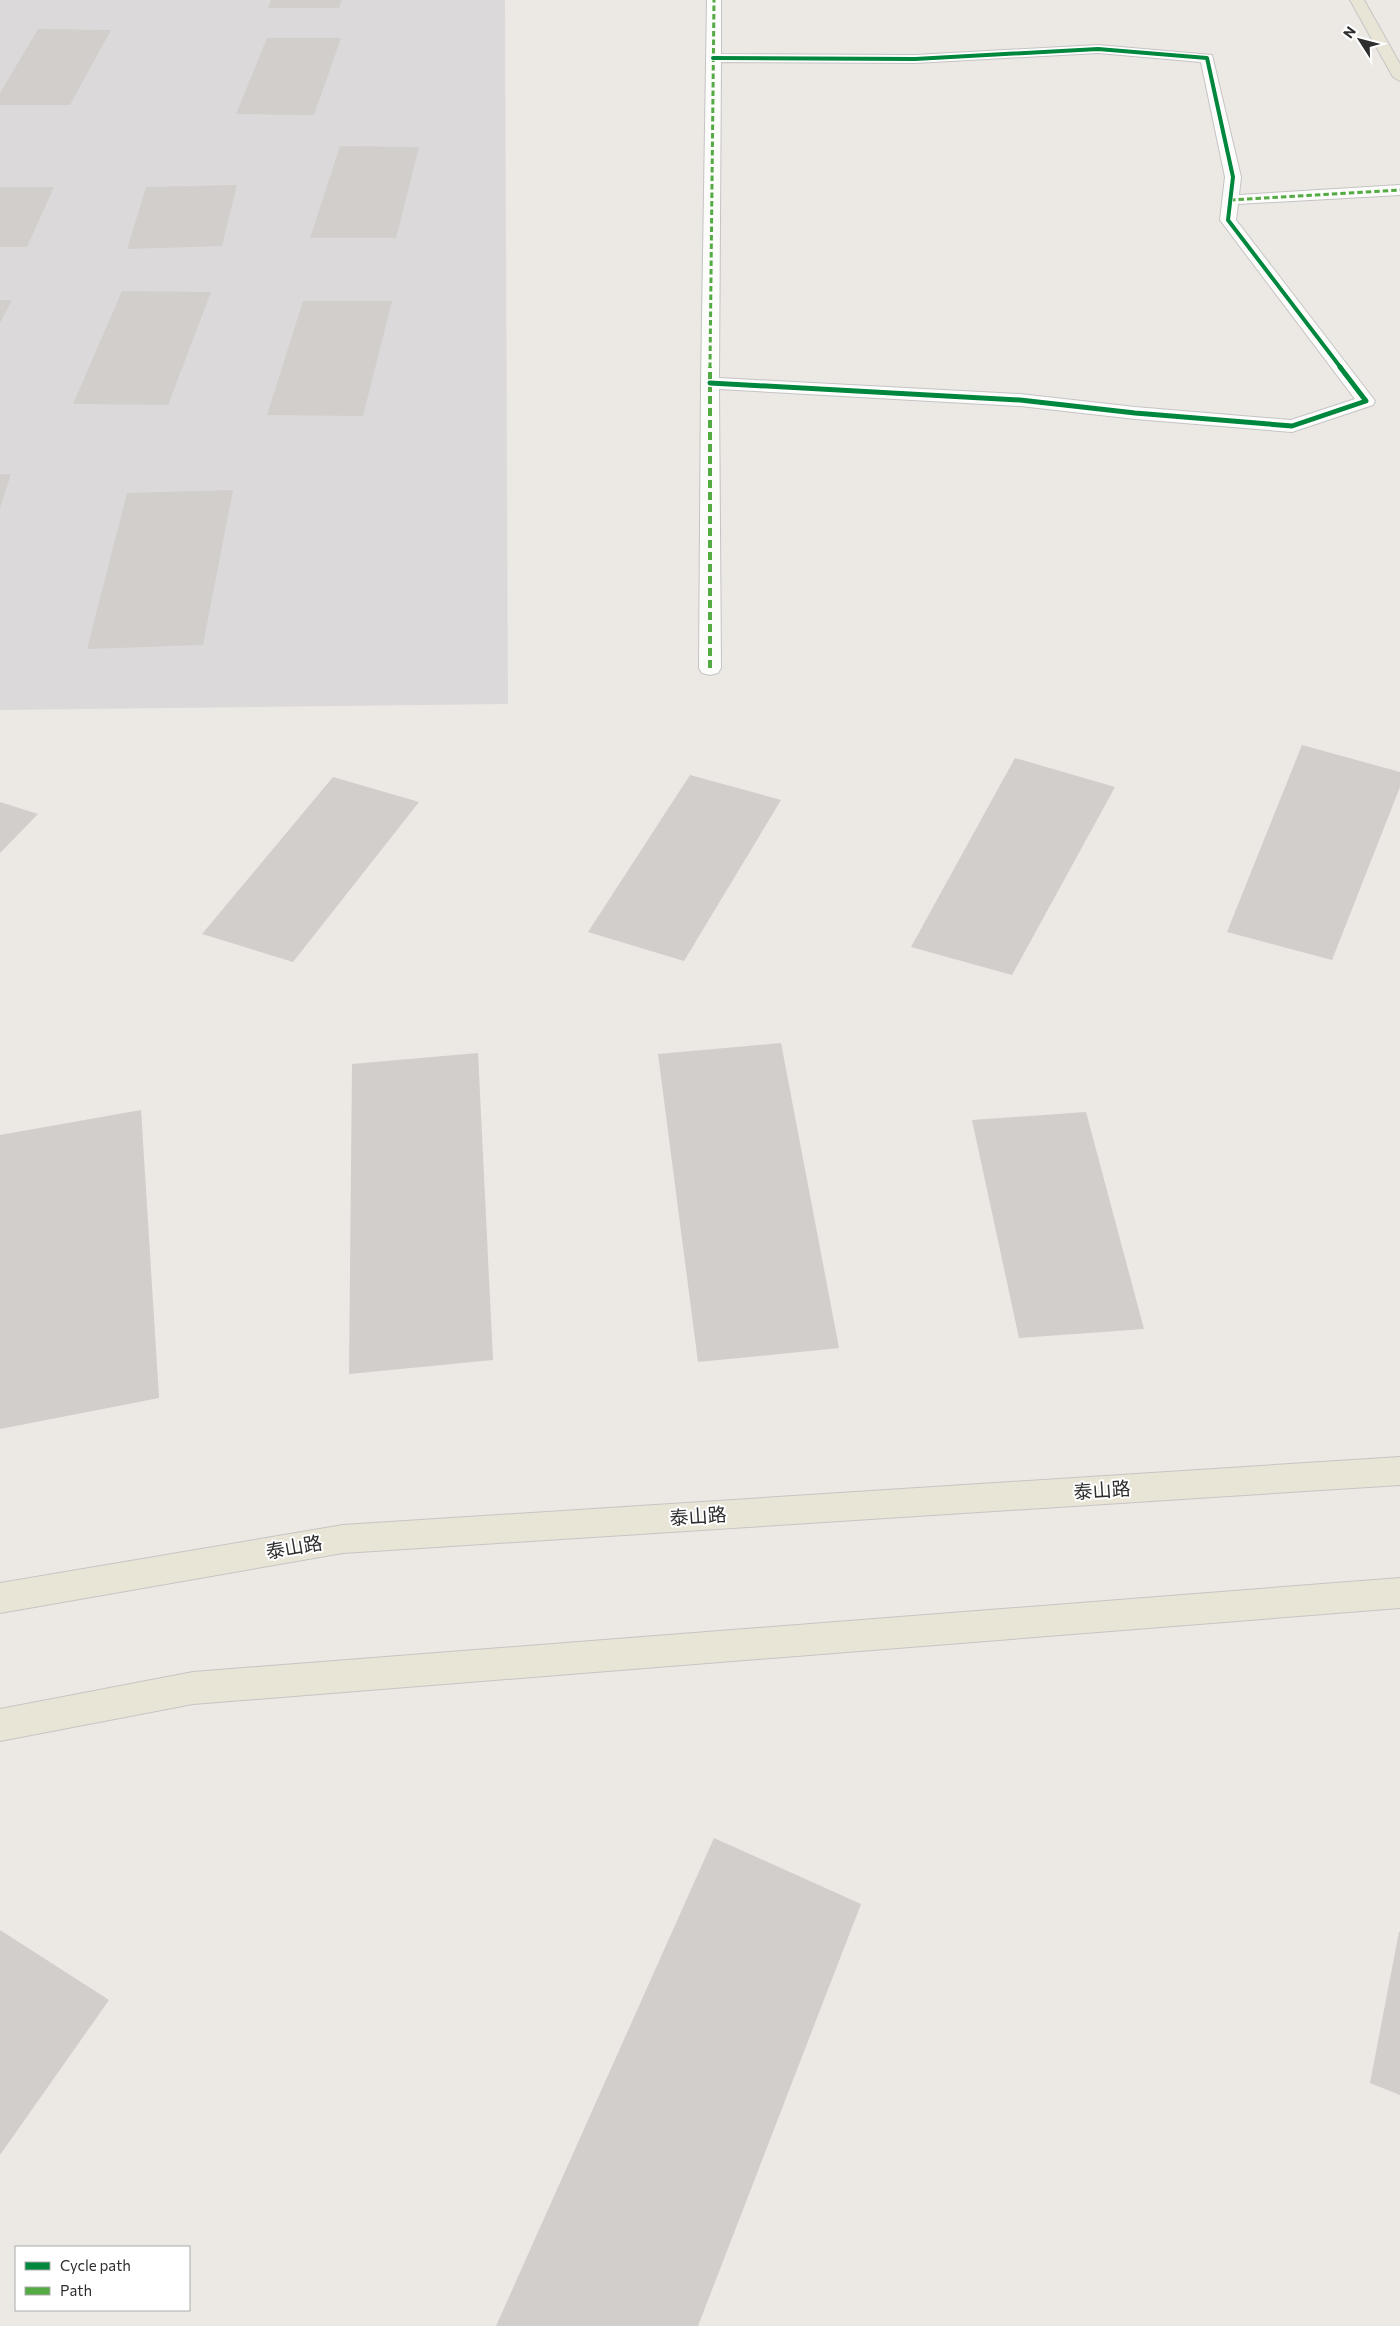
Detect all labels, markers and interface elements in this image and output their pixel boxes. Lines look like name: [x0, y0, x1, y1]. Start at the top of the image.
north arrow: [1335, 15, 1385, 65]
text: N: [1339, 23, 1359, 41]
street label: 泰山路: [1073, 1476, 1131, 1503]
street label: 泰山路: [669, 1502, 727, 1529]
street label: 泰山路: [264, 1530, 324, 1563]
legend: [15, 2246, 190, 2311]
text: Cycle path: [60, 2256, 131, 2274]
text: Path: [60, 2281, 92, 2299]

